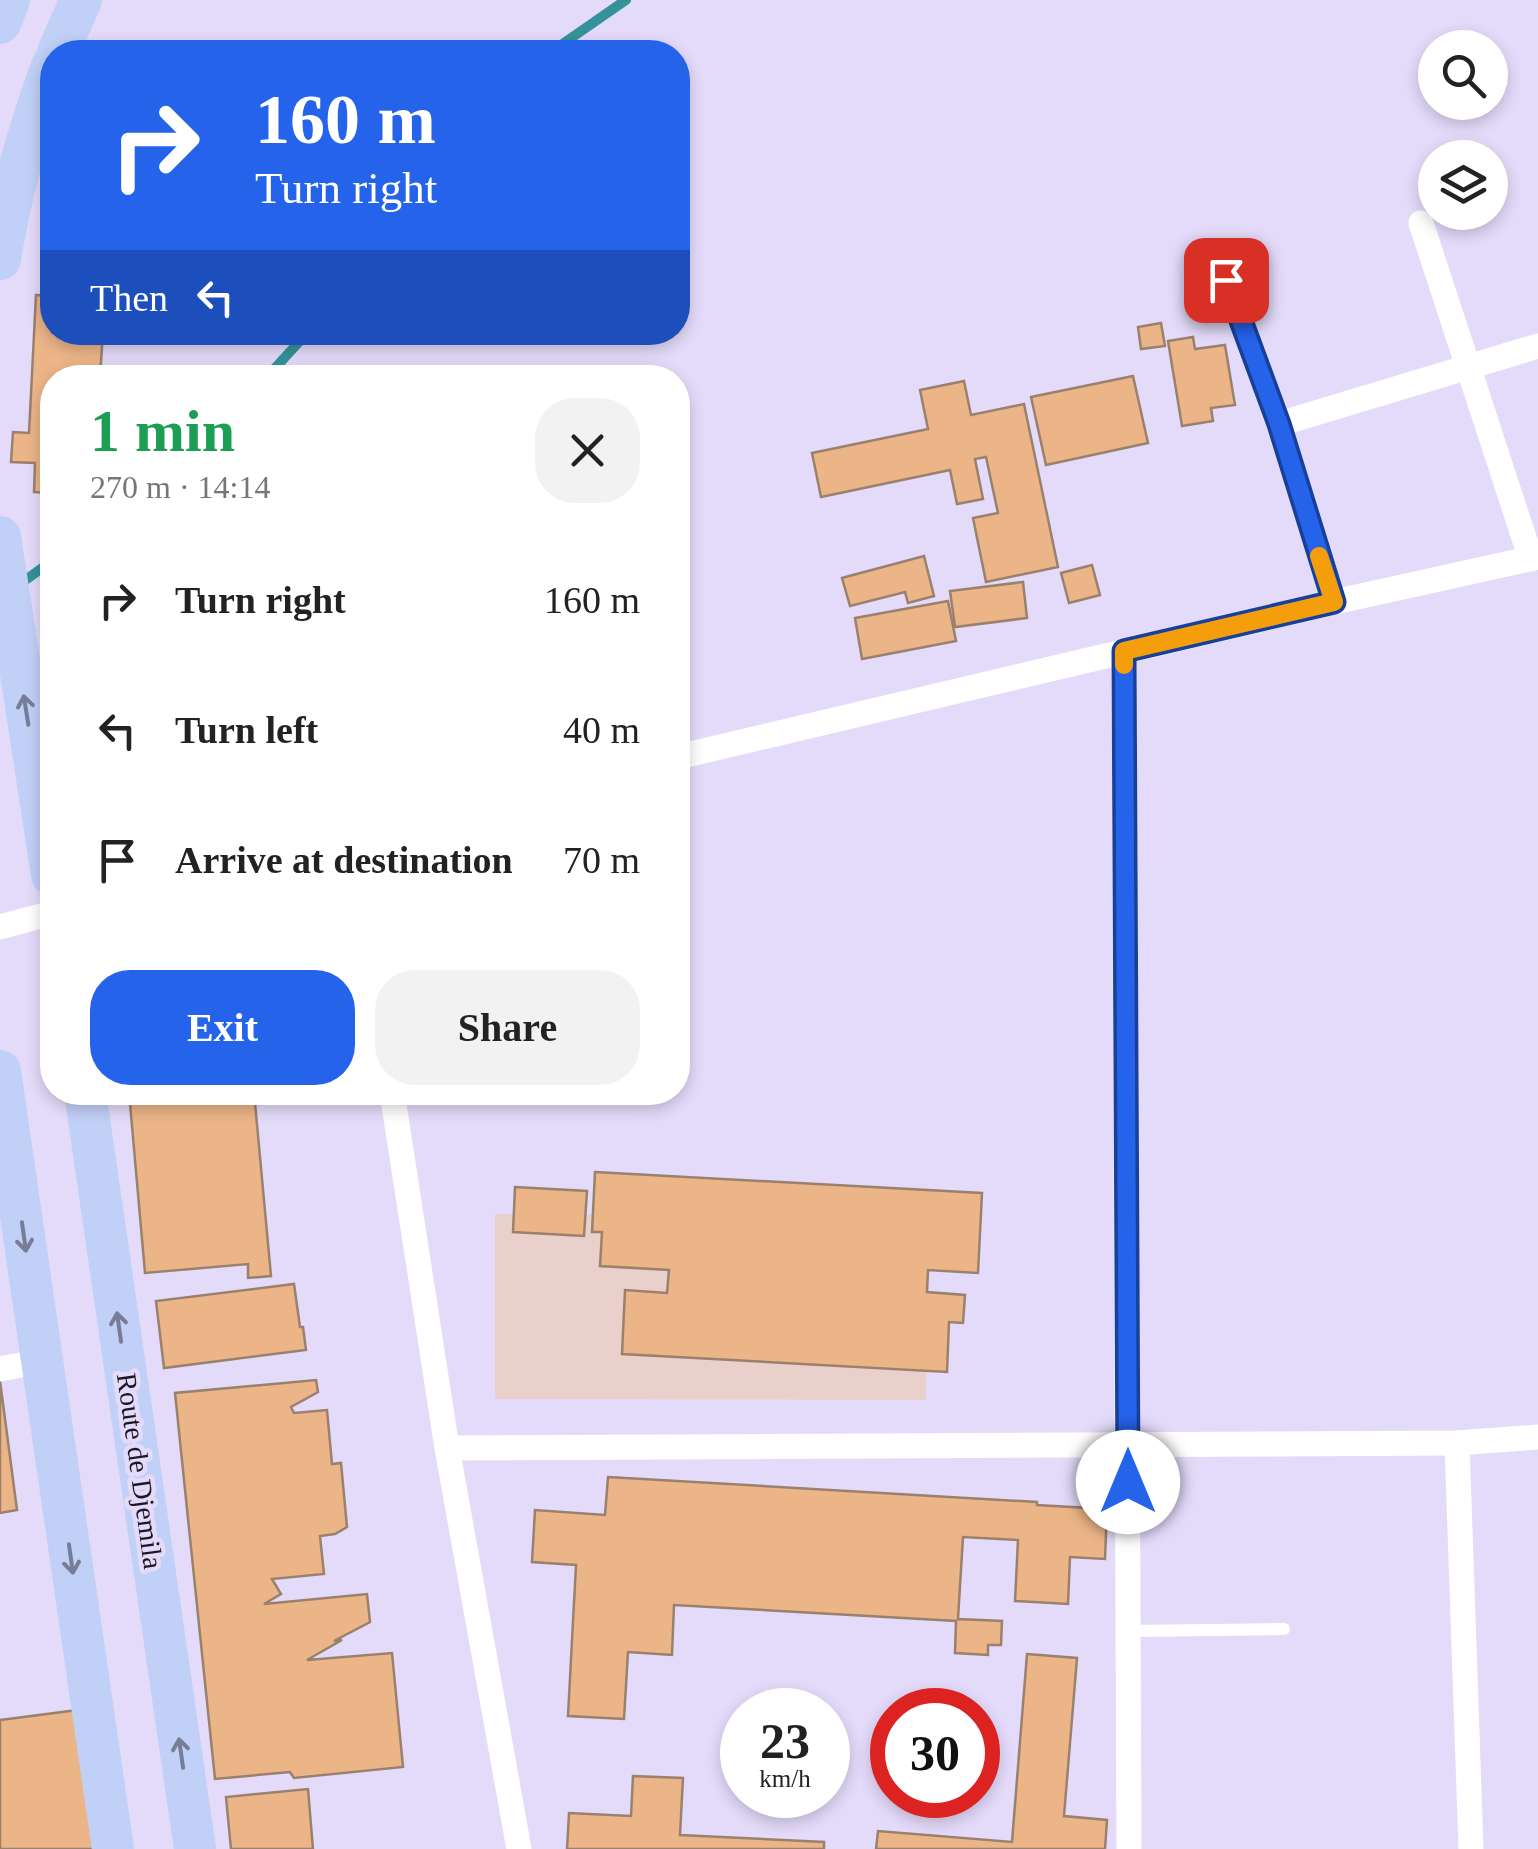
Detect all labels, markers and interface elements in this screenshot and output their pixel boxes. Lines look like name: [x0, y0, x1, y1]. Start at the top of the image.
map controls: [1418, 30, 1508, 230]
button: search: [1418, 30, 1508, 120]
icon: right: [90, 80, 220, 210]
text: 160 m: [255, 81, 436, 158]
button: layers: [1418, 140, 1508, 230]
text: Turn right: [255, 163, 437, 213]
pin: [1184, 238, 1269, 323]
icon: arrive: [1199, 253, 1254, 308]
icon: left: [188, 270, 243, 325]
text: Then: [90, 277, 168, 319]
text: 1 min: [90, 398, 235, 464]
button: close: [535, 398, 640, 503]
text: 270 m · 14:14: [90, 469, 270, 505]
icon: right: [90, 573, 145, 628]
text: Turn right: [175, 579, 346, 621]
text: 160 m: [544, 579, 640, 621]
one-way arrow: [16, 694, 35, 726]
icon: left: [90, 703, 145, 758]
text: Turn left: [175, 709, 318, 751]
text: 40 m: [563, 709, 640, 751]
icon: arrive: [90, 833, 145, 888]
text: Arrive at destination: [175, 839, 513, 881]
text: 70 m: [563, 839, 640, 881]
button: Exit: [90, 970, 355, 1085]
button: Share: [375, 970, 640, 1085]
one-way arrow: [16, 1220, 34, 1253]
one-way arrow: [109, 1311, 127, 1344]
street label: Route de Djemila: [111, 1371, 169, 1572]
position arrow: [1076, 1430, 1180, 1534]
one-way arrow: [62, 1542, 80, 1574]
speed limit sign: 30: [870, 1688, 1000, 1818]
text: 23: [760, 1713, 810, 1769]
one-way arrow: [171, 1737, 189, 1769]
text: km/h: [759, 1765, 811, 1792]

